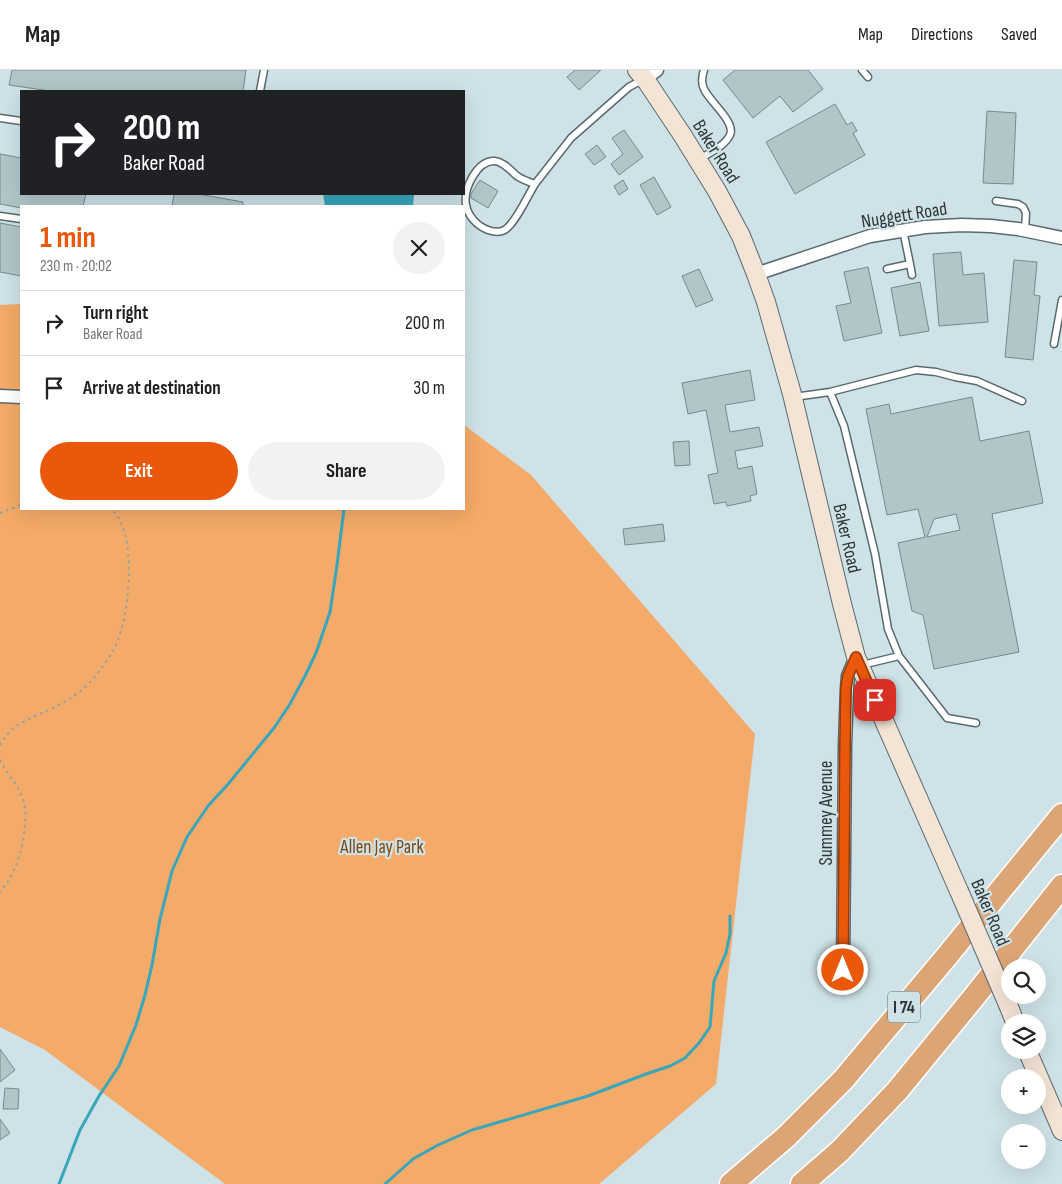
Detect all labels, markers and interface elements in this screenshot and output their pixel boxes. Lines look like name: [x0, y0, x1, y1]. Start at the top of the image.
text: Map: [25, 20, 60, 49]
text: Map: [858, 24, 883, 45]
text: Directions: [911, 24, 973, 45]
text: Saved: [1001, 24, 1037, 45]
text: 200 m: [123, 107, 200, 150]
icon: right: [40, 110, 105, 175]
street label: Baker Road: [687, 116, 744, 188]
text: Baker Road: [123, 150, 205, 177]
street label: Nuggett Road: [860, 197, 949, 234]
text: 1 min: [40, 220, 96, 256]
button: close: [393, 222, 445, 274]
text: 230 m · 20:02: [40, 257, 112, 276]
text: Turn right: [83, 302, 148, 325]
icon: right: [40, 309, 68, 337]
text: 200 m: [405, 312, 445, 335]
text: Baker Road: [83, 325, 142, 344]
icon: arrive: [40, 374, 68, 402]
text: Arrive at destination: [83, 377, 221, 400]
text: 30 m: [413, 377, 445, 400]
button: Exit: [40, 442, 238, 500]
button: Share: [248, 442, 445, 500]
street label: Baker Road: [827, 501, 866, 575]
pin: [854, 679, 896, 721]
icon: arrive: [861, 686, 889, 714]
street label: Summey Avenue: [815, 761, 838, 865]
park label: Allen Jay Park: [339, 836, 424, 859]
street label: Baker Road: [965, 876, 1014, 950]
position arrow: [816, 943, 868, 995]
map controls: [1001, 959, 1046, 1169]
button: search: [1001, 959, 1046, 1004]
road number: I 74: [888, 992, 920, 1022]
button: layers: [1001, 1014, 1046, 1059]
button: +: [1001, 1069, 1046, 1114]
button: −: [1001, 1124, 1046, 1169]

